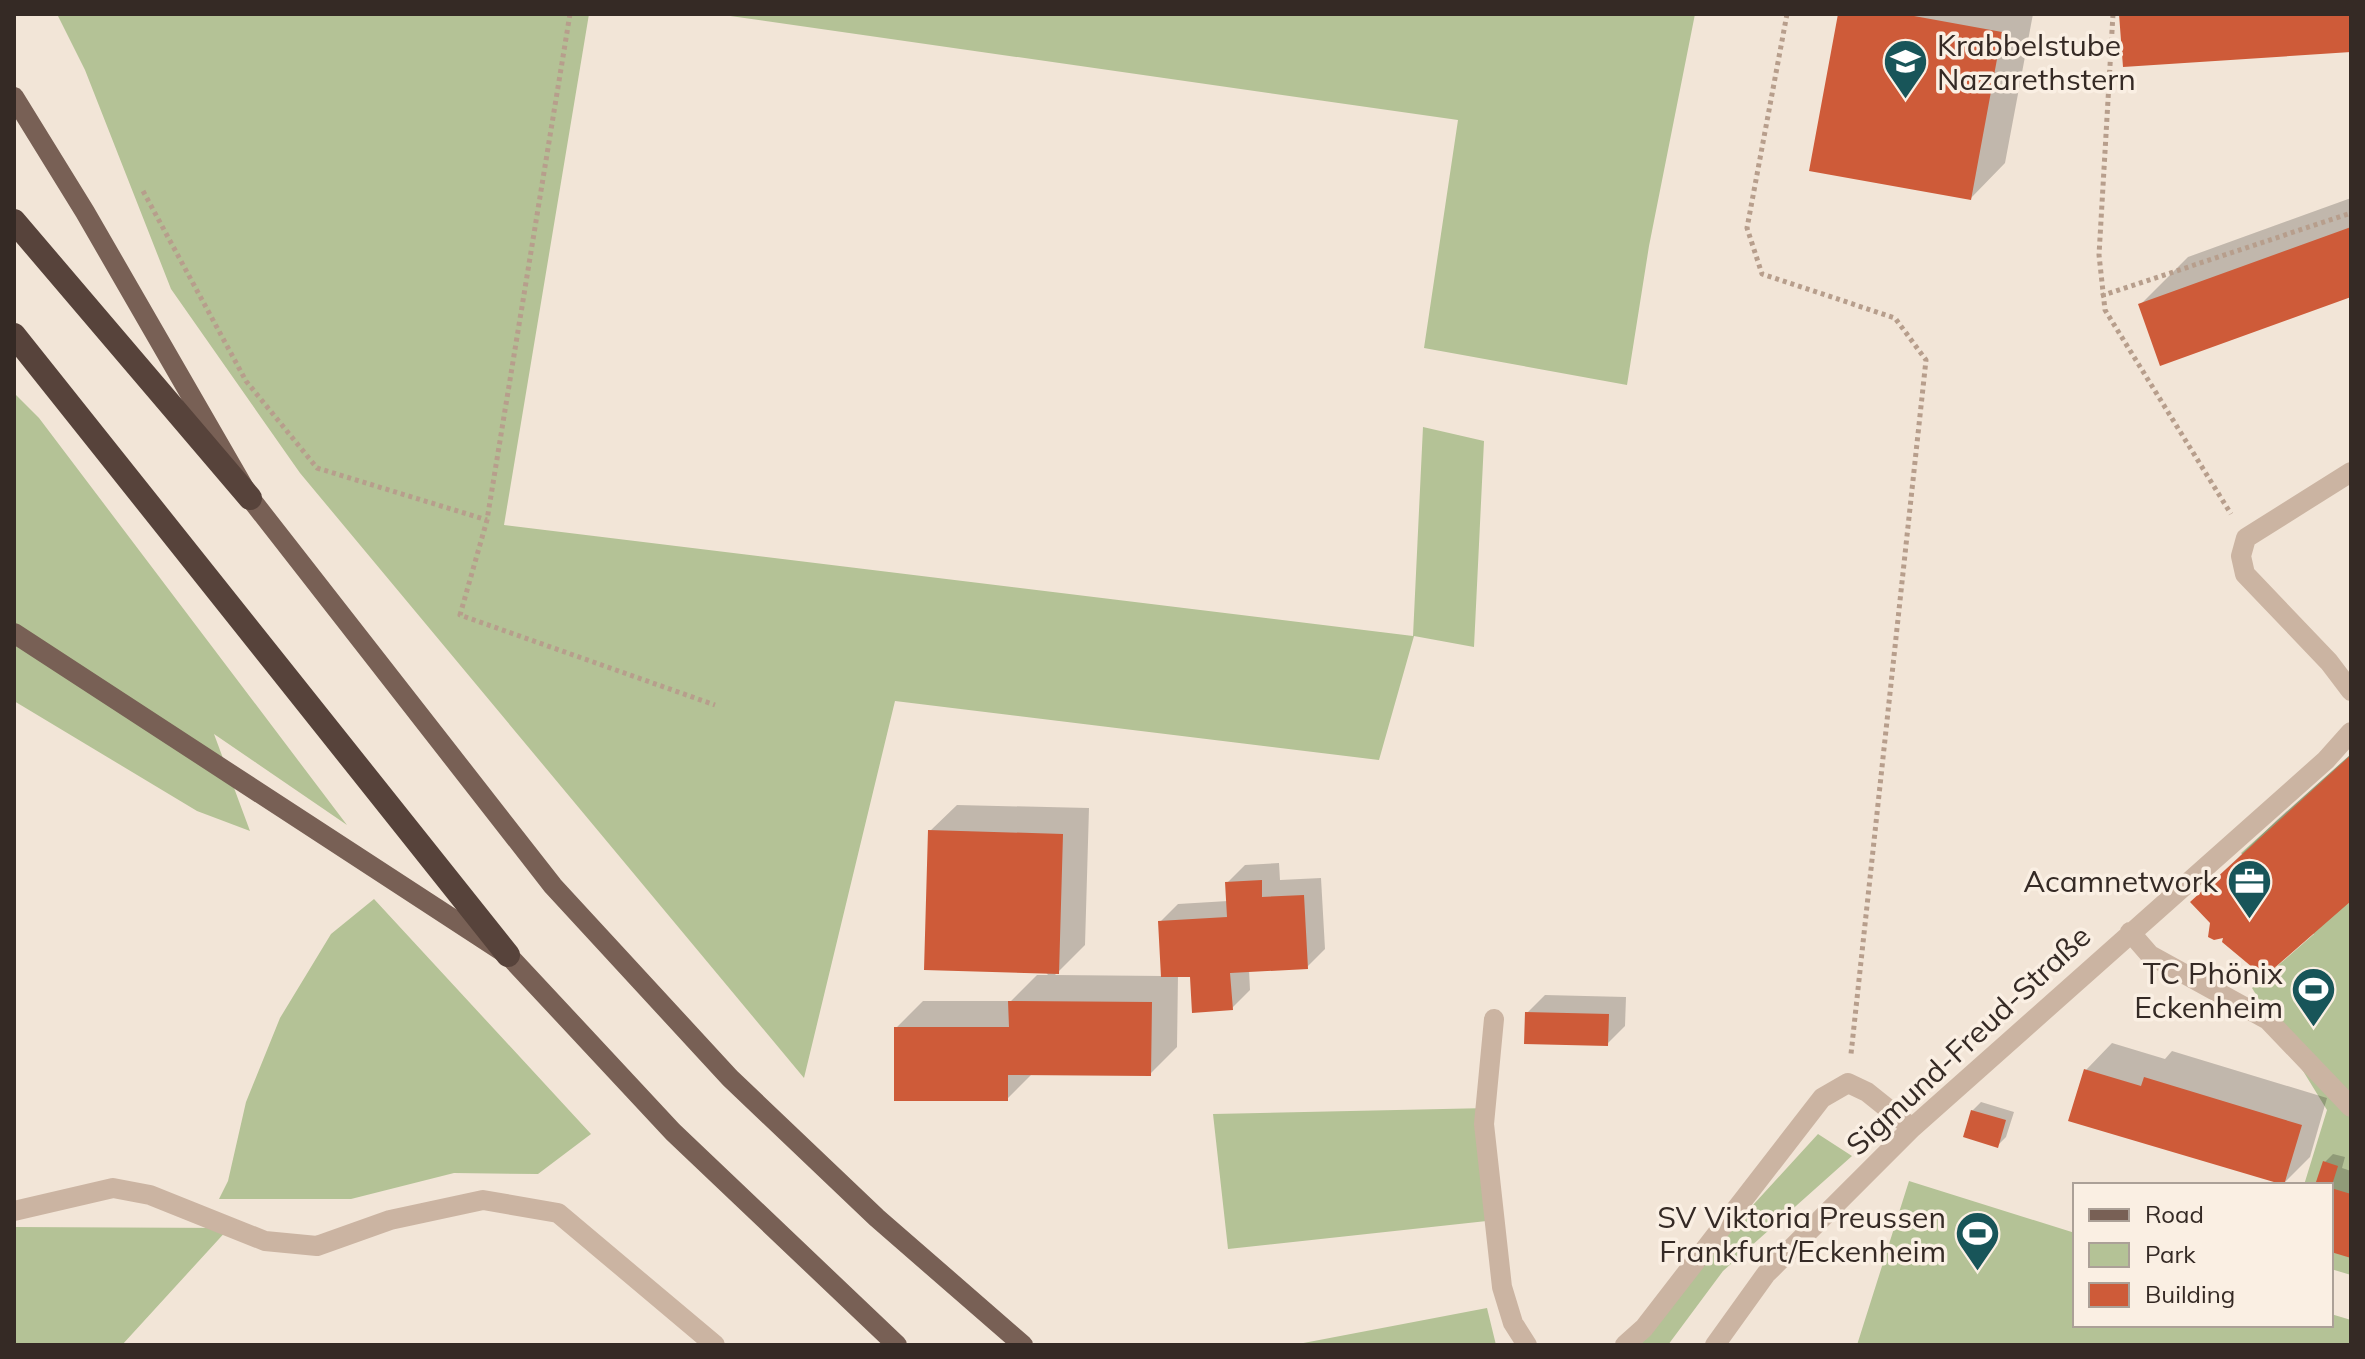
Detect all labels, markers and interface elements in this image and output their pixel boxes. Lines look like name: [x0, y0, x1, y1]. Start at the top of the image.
place label: Krabbelstube Nazarethstern: [1937, 26, 2136, 98]
school or university icon: Krabbelstube Nazarethstern: [1882, 38, 1930, 101]
office icon: Acamnetwork: [2225, 857, 2273, 920]
place label: Acamnetwork: [2023, 862, 2219, 900]
street label: Sigmund-Freud-Straße: [1838, 917, 2098, 1163]
place label: TC Phönix Eckenheim: [2134, 954, 2283, 1026]
sports icon: TC Phönix Eckenheim: [2290, 966, 2338, 1029]
legend: [2073, 1183, 2333, 1327]
place label: SV Viktoria Preussen Frankfurt/Eckenheim: [1657, 1198, 1946, 1270]
text: Road: [2145, 1199, 2204, 1229]
sports icon: SV Viktoria Preussen Frankfurt/Eckenheim: [1953, 1210, 2001, 1273]
text: Park: [2145, 1239, 2196, 1269]
text: Building: [2145, 1279, 2235, 1309]

